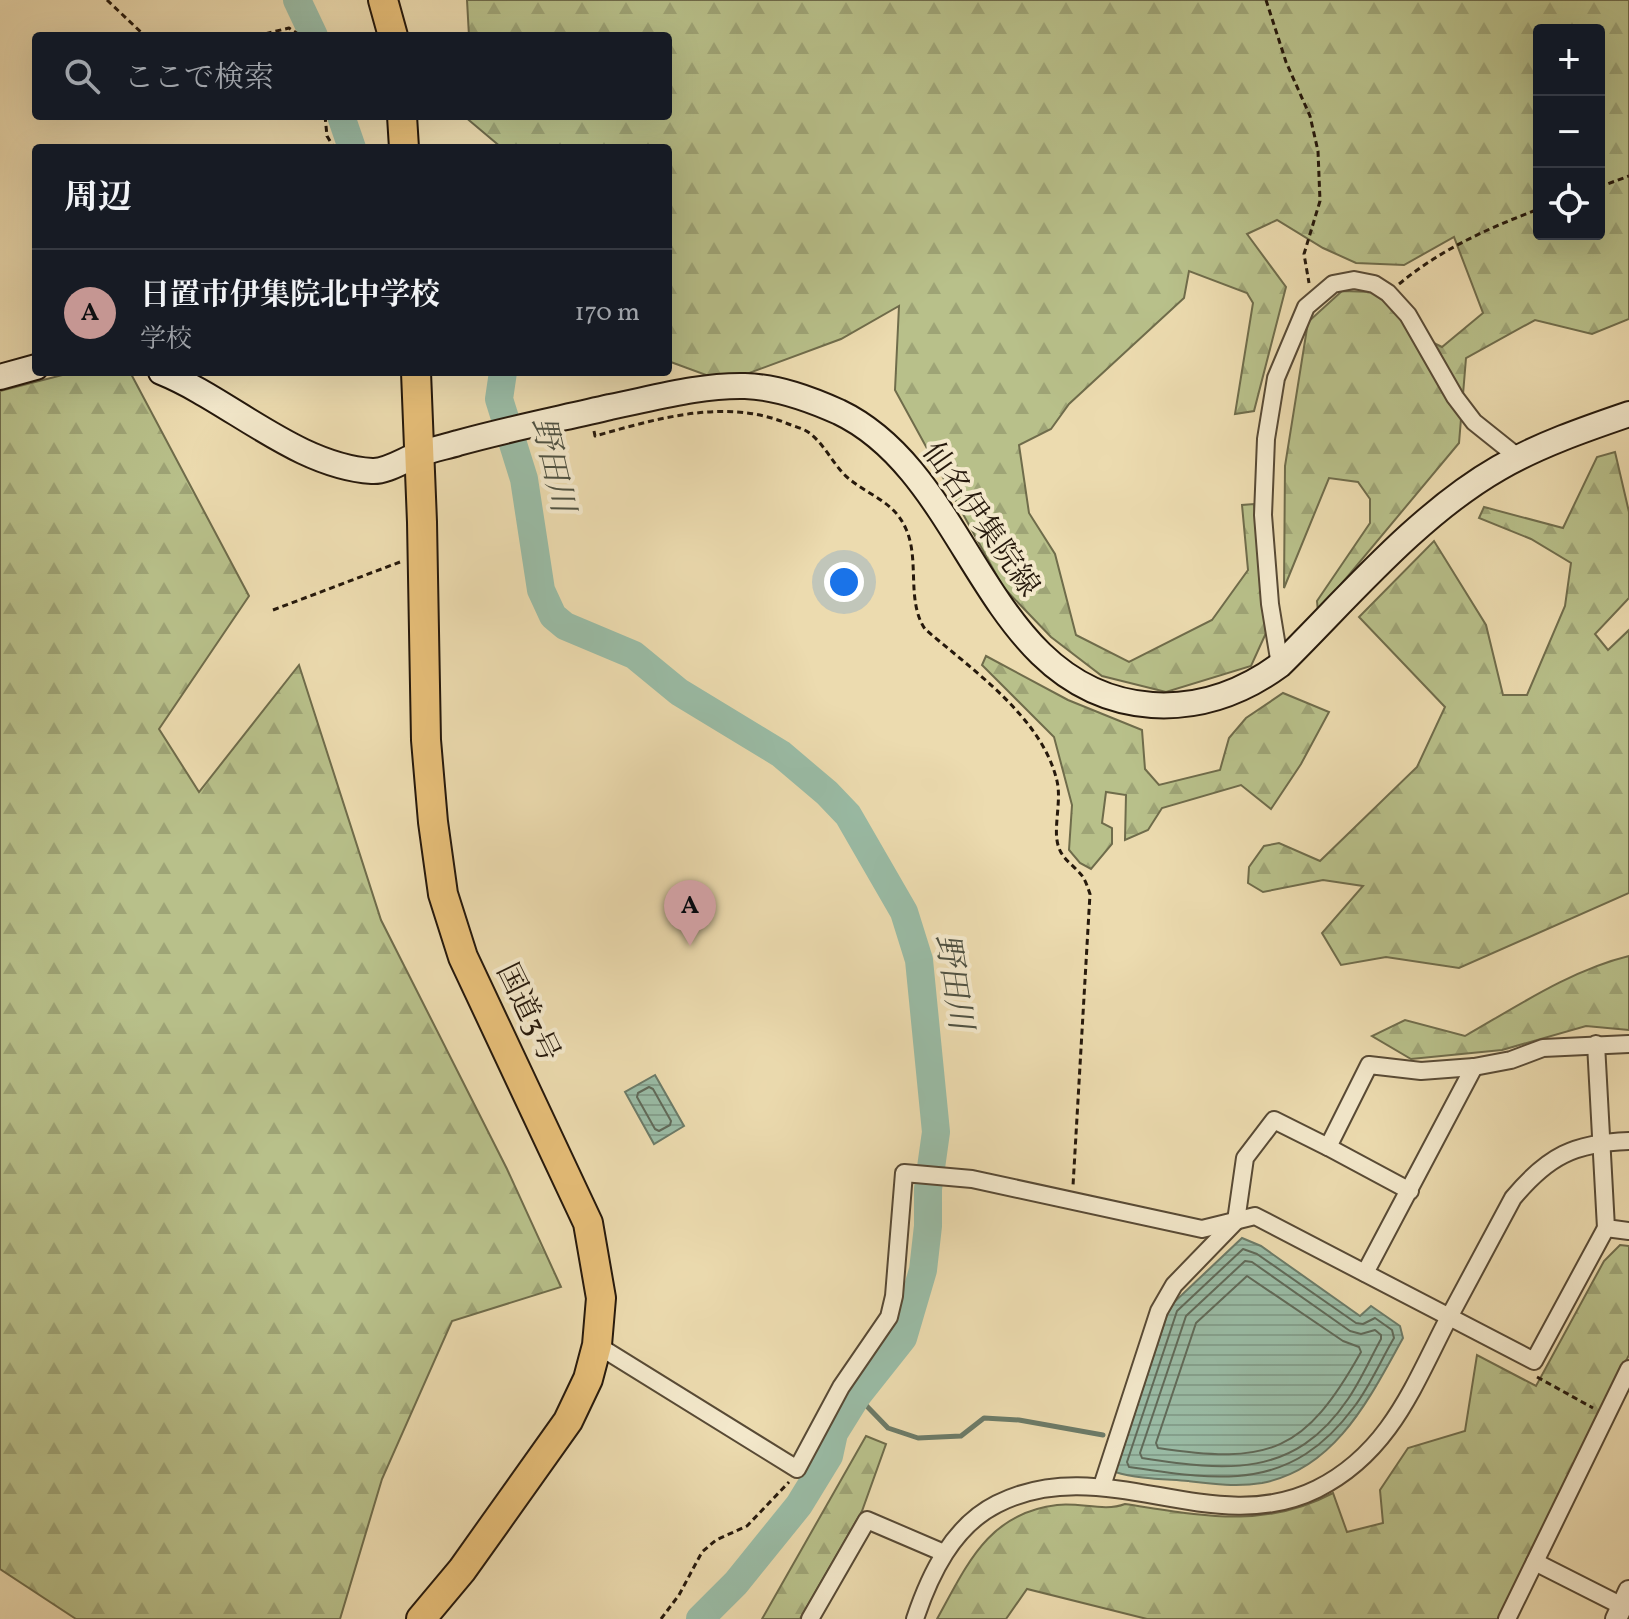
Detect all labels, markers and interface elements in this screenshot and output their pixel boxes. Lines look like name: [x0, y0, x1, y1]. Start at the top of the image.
map controls: [1533, 24, 1605, 240]
button: +: [1533, 24, 1605, 96]
search box: [32, 32, 672, 120]
icon: search: [60, 54, 104, 98]
text: ここで検索: [124, 58, 274, 100]
button: −: [1533, 96, 1605, 168]
button: locate: [1533, 168, 1605, 240]
text: 周辺: [64, 176, 132, 223]
text: 日置市伊集院北中学校: [140, 275, 440, 317]
text: A: [81, 295, 99, 331]
text: 170 m: [575, 295, 640, 331]
text: 学校: [140, 322, 192, 358]
water label: 野田川: [519, 413, 584, 520]
street label: 仙名伊集院線: [911, 434, 1049, 606]
your location: [824, 562, 864, 602]
pin: A: [664, 880, 716, 946]
water label: 野田川: [923, 931, 982, 1036]
street label: 国道3号: [485, 956, 569, 1070]

